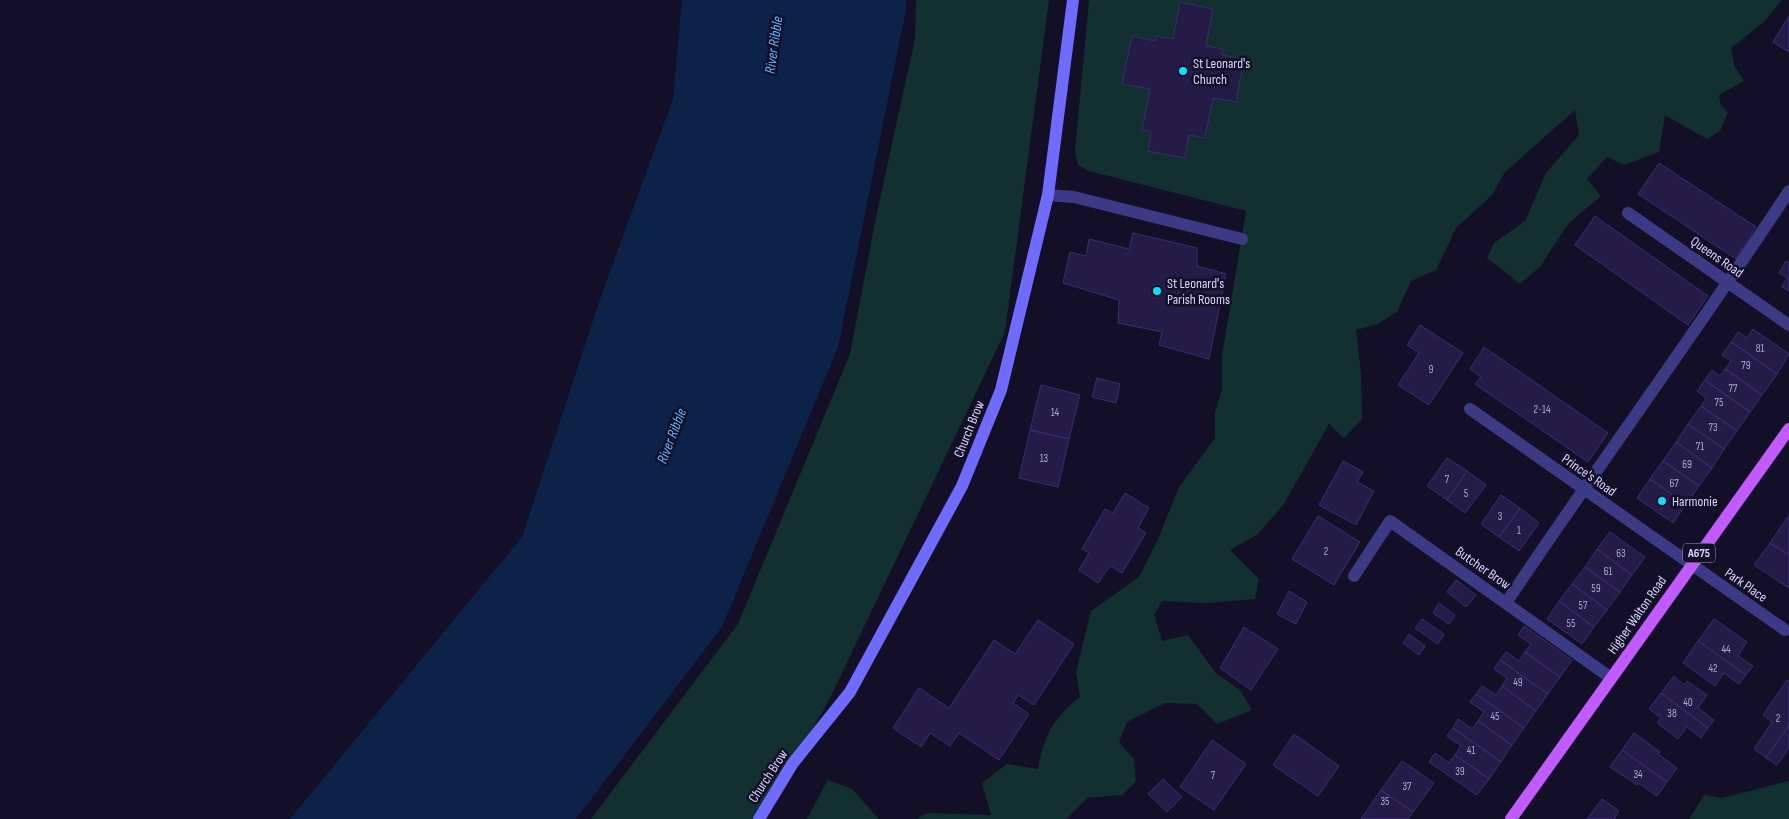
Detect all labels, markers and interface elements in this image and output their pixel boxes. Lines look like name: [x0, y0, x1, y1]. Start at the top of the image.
water label: River Ribble: [761, 15, 787, 75]
place label: St Leonard's Church: [1193, 55, 1250, 88]
marker: St Leonard's Church: [1177, 65, 1189, 77]
street label: Queens Road: [1687, 233, 1747, 281]
place label: St Leonard's Parish Rooms: [1167, 275, 1230, 308]
marker: St Leonard's Parish Rooms: [1151, 285, 1163, 297]
house number: 81: [1756, 342, 1764, 355]
house number: 79: [1741, 359, 1751, 372]
house number: 9: [1429, 363, 1434, 376]
house number: 77: [1729, 382, 1738, 395]
house number: 75: [1715, 396, 1723, 409]
street label: Church Brow: [950, 398, 988, 460]
house number: 2-14: [1533, 403, 1551, 416]
water label: River Ribble: [653, 406, 691, 466]
house number: 14: [1051, 406, 1060, 419]
house number: 73: [1708, 421, 1718, 434]
house number: 71: [1696, 440, 1704, 453]
street label: Prince's Road: [1559, 450, 1620, 500]
house number: 13: [1040, 452, 1049, 465]
house number: 69: [1682, 458, 1692, 471]
house number: 7: [1445, 473, 1450, 486]
house number: 67: [1669, 477, 1679, 490]
house number: 5: [1464, 487, 1468, 500]
place label: Harmonie: [1672, 493, 1718, 510]
marker: Harmonie: [1656, 495, 1668, 507]
house number: 3: [1498, 510, 1503, 523]
house number: 1: [1517, 524, 1521, 537]
street label: Butcher Brow: [1452, 543, 1514, 593]
road number: A675: [1683, 544, 1715, 562]
house number: 2: [1324, 545, 1329, 558]
house number: 63: [1616, 547, 1626, 560]
street label: Park Place: [1722, 564, 1770, 606]
house number: 61: [1604, 565, 1612, 578]
street label: Higher Walton Road: [1604, 573, 1670, 657]
house number: 59: [1591, 582, 1601, 595]
house number: 57: [1579, 599, 1588, 612]
house number: 55: [1567, 617, 1575, 630]
house number: 44: [1721, 643, 1731, 656]
house number: 42: [1708, 662, 1718, 675]
house number: 49: [1513, 676, 1523, 689]
house number: 40: [1683, 696, 1693, 709]
house number: 38: [1667, 707, 1677, 720]
house number: 45: [1490, 710, 1500, 723]
house number: 2: [1776, 712, 1781, 725]
house number: 41: [1467, 744, 1475, 757]
street label: Church Brow: [745, 746, 792, 806]
house number: 39: [1455, 765, 1465, 778]
house number: 34: [1633, 768, 1643, 781]
house number: 7: [1211, 769, 1216, 782]
house number: 37: [1402, 780, 1412, 793]
house number: 35: [1380, 795, 1390, 808]

